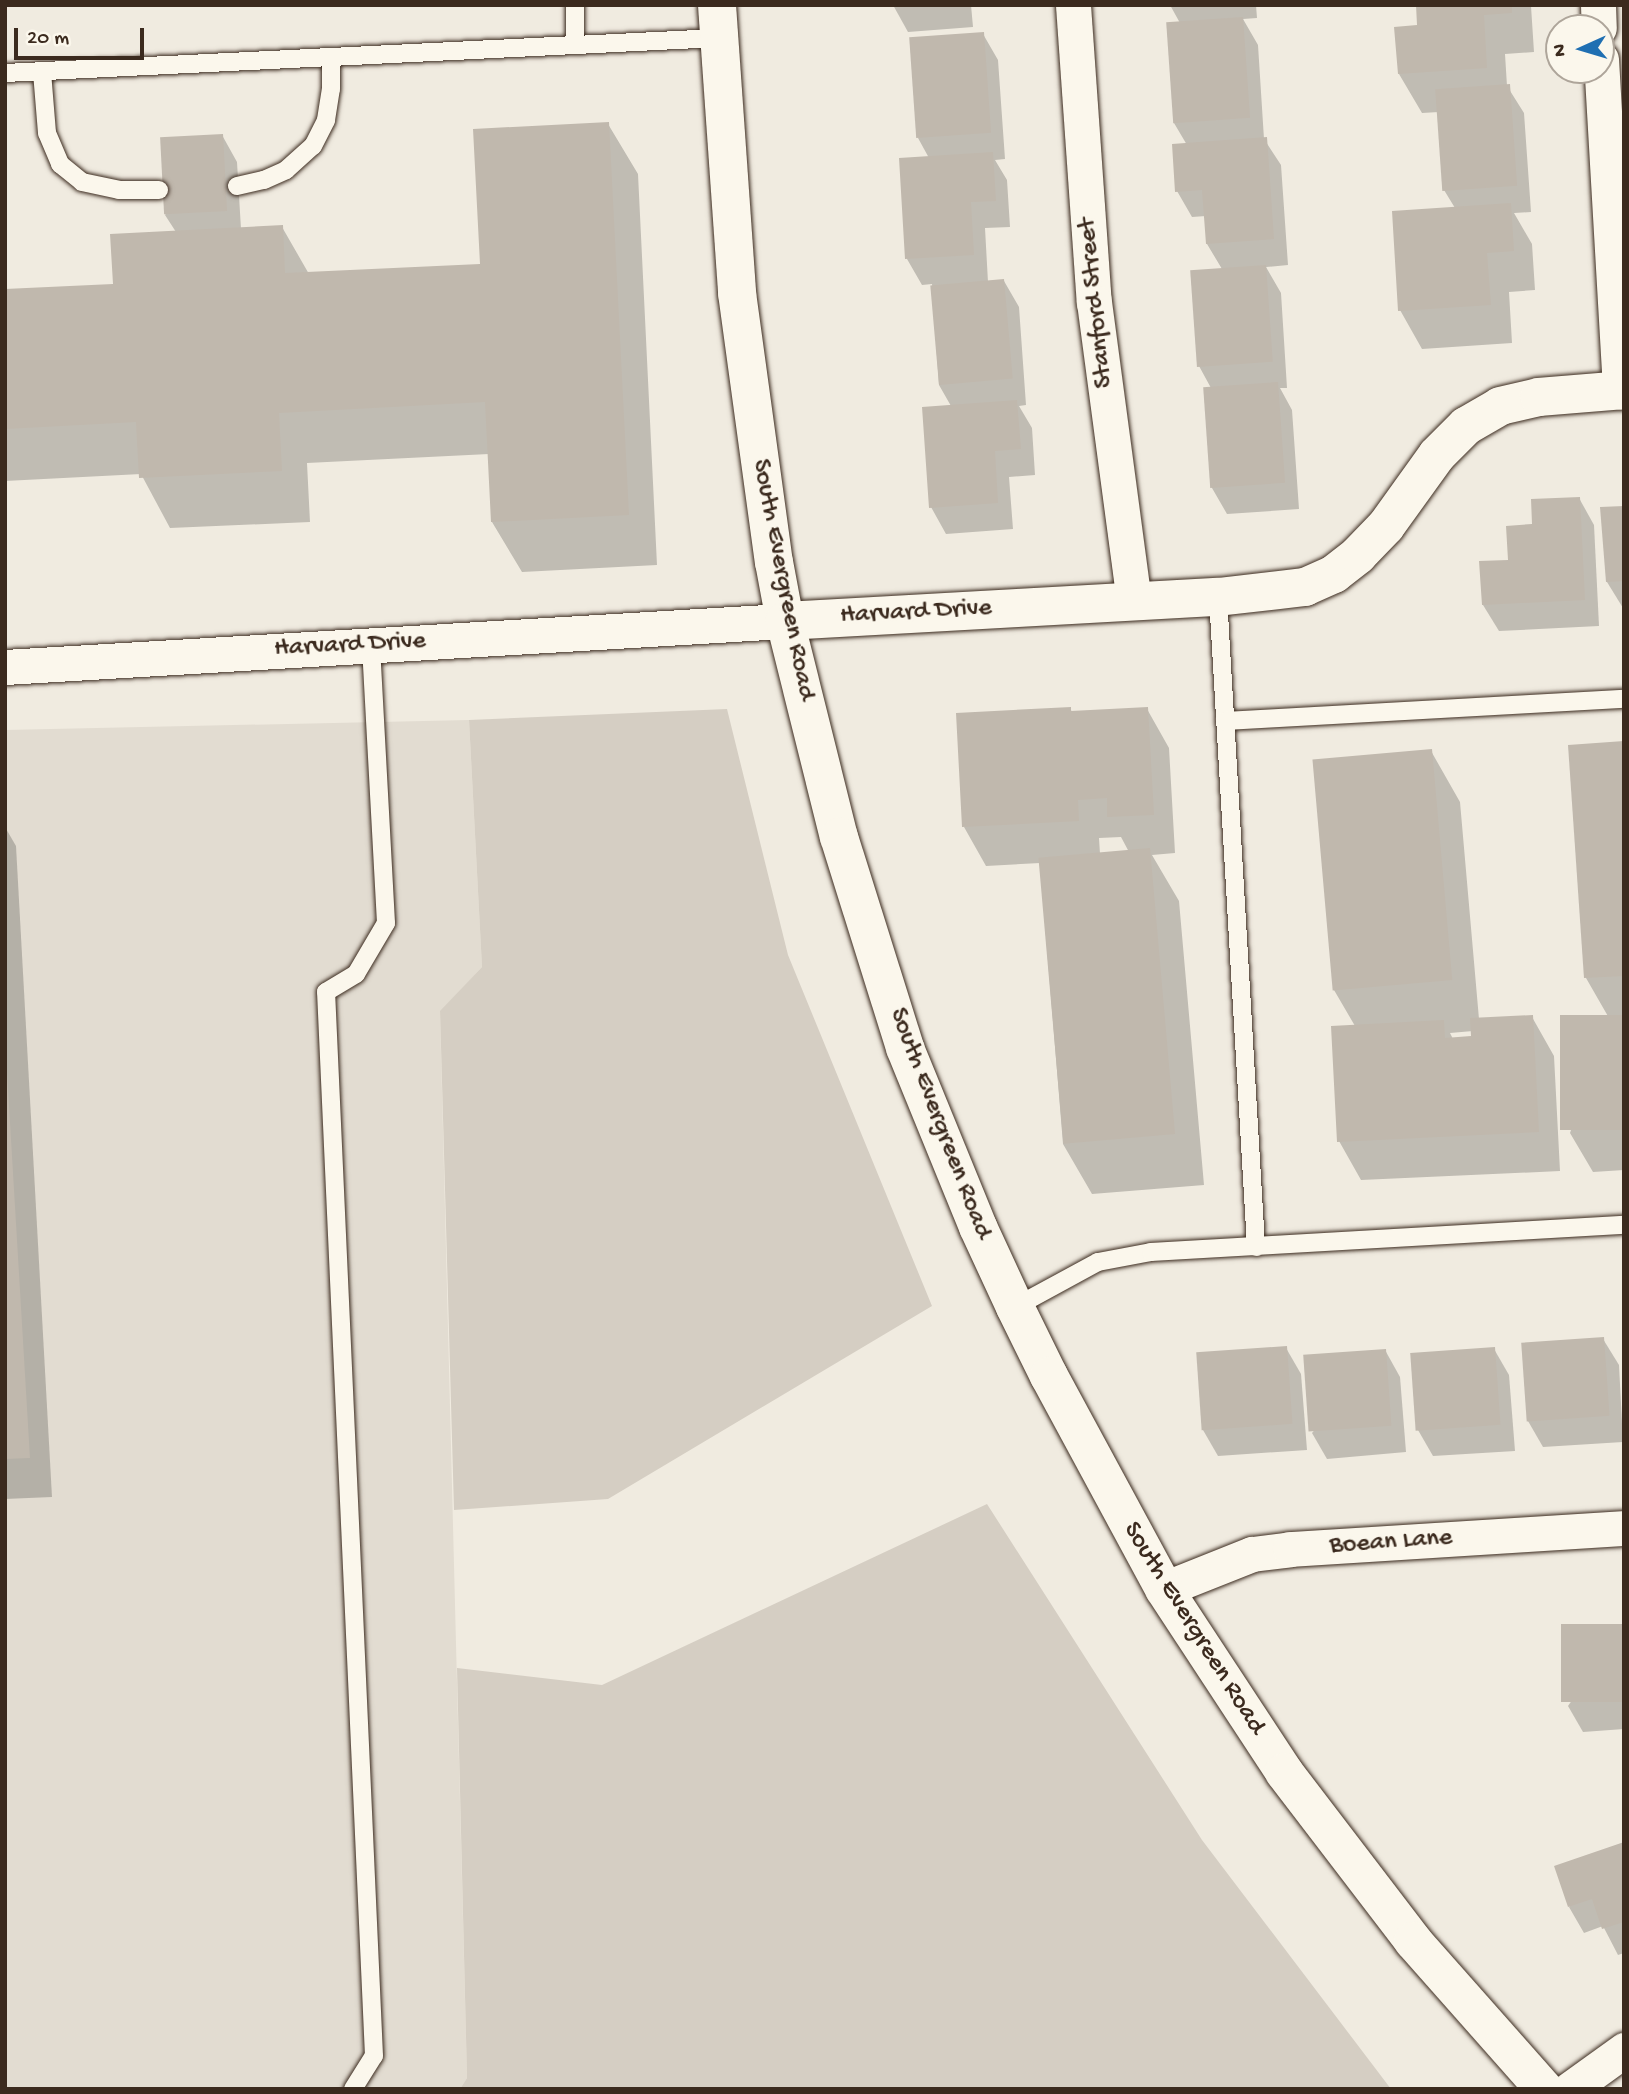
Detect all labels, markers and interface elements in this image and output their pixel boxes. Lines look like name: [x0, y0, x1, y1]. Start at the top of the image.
scale bar: [18, 14, 147, 58]
north arrow: [1545, 14, 1615, 84]
text: 20 m: [27, 27, 69, 52]
text: N: [1549, 43, 1572, 57]
street label: Stanford Street: [1073, 216, 1121, 390]
street label: South Evergreen Road: [743, 457, 821, 703]
street label: Harvard Drive: [839, 593, 993, 633]
street label: Harvard Drive: [273, 626, 427, 666]
street label: South Evergreen Road: [881, 1004, 997, 1244]
street label: South Evergreen Road: [1115, 1517, 1271, 1741]
street label: Boean Lane: [1329, 1523, 1453, 1563]

